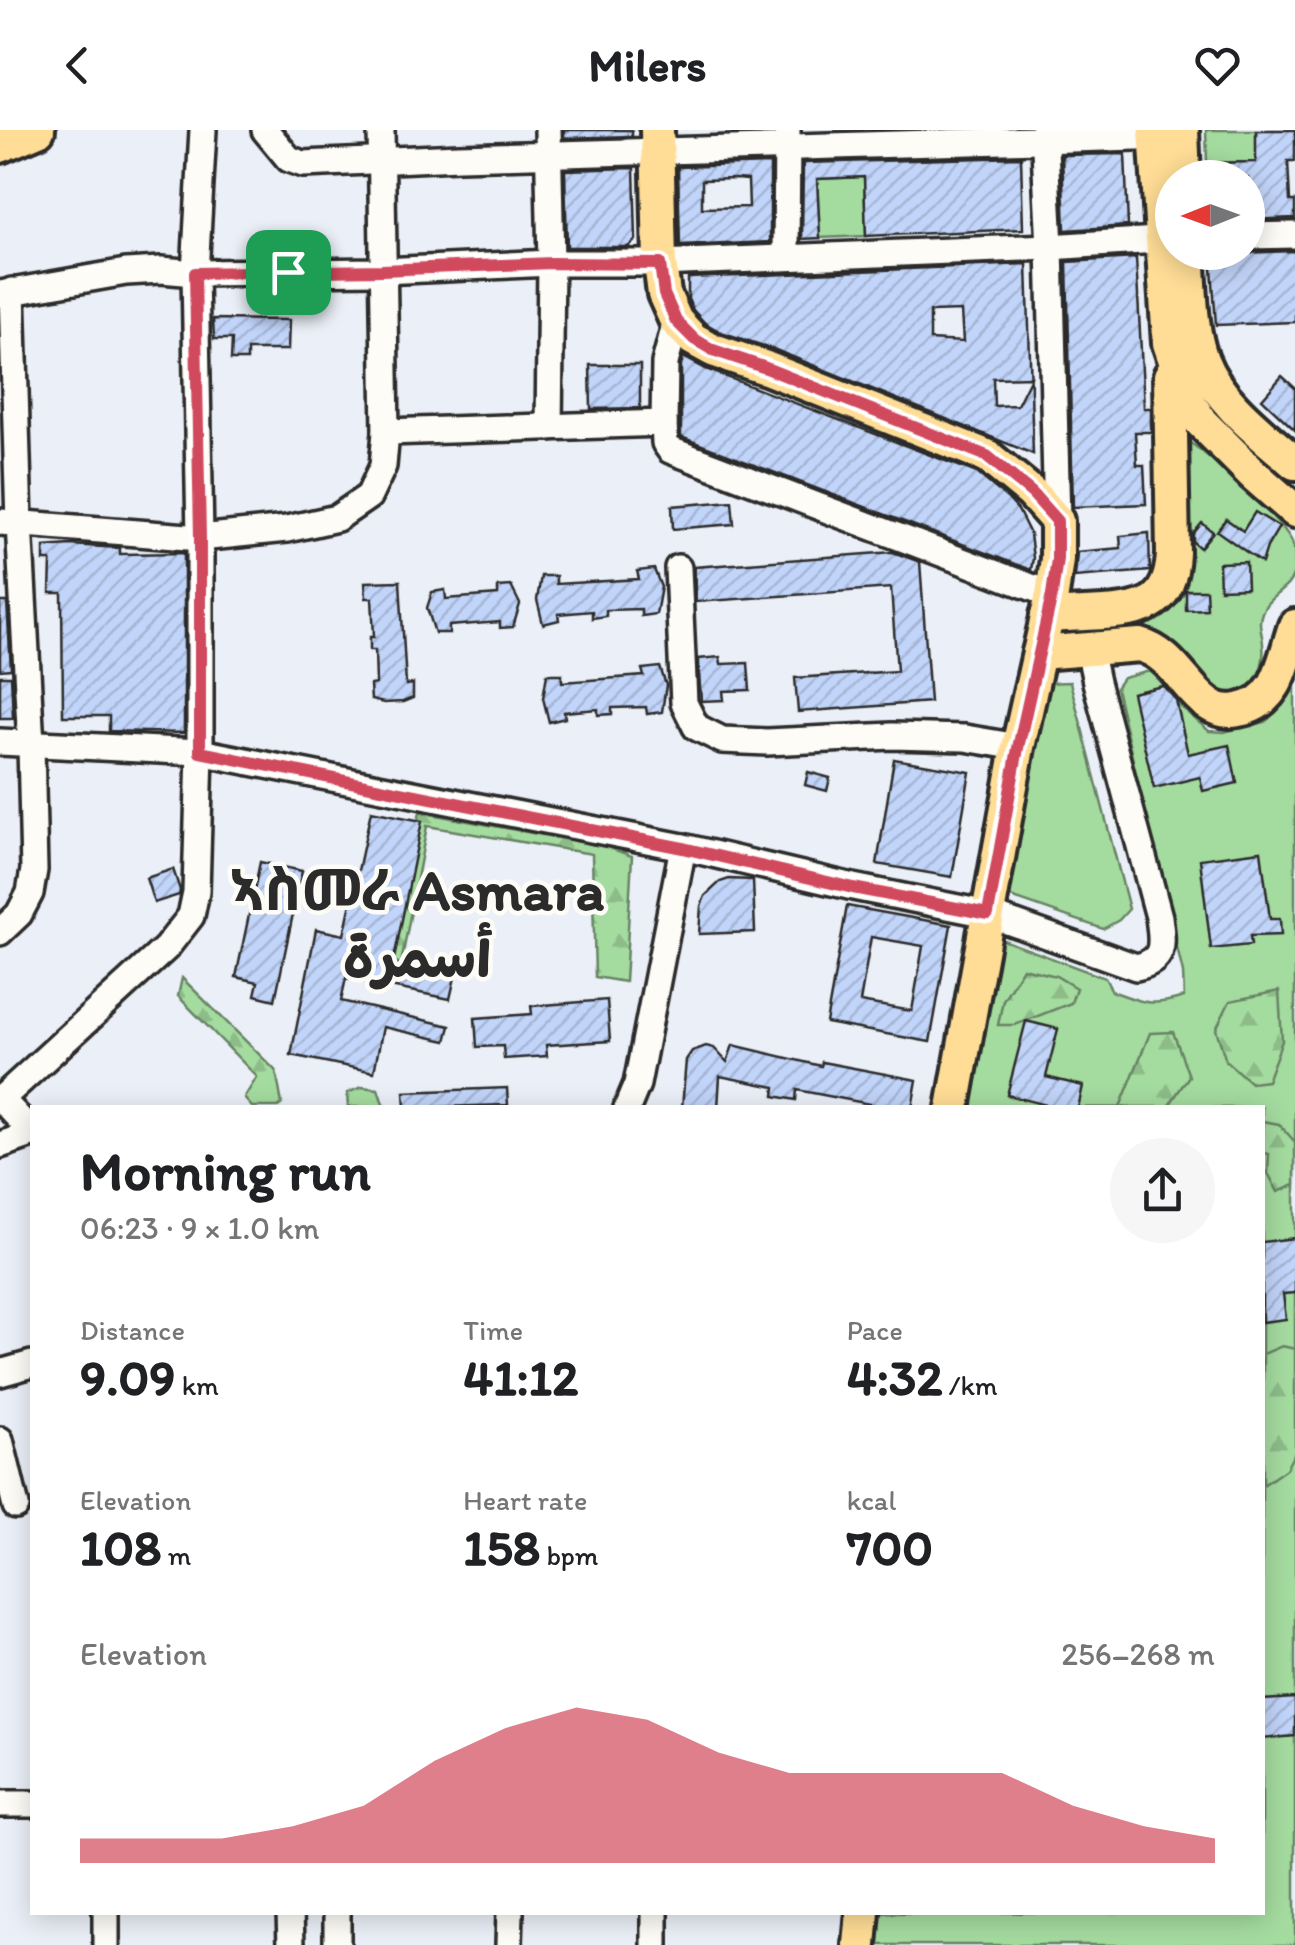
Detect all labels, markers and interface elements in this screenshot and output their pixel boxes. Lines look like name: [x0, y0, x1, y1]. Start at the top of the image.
icon: back: [50, 38, 105, 93]
text: Milers: [588, 38, 707, 92]
icon: heart: [1190, 38, 1245, 93]
north arrow: [1155, 160, 1265, 270]
map controls: [1155, 160, 1265, 270]
pin: [246, 230, 331, 315]
icon: arrive: [261, 245, 316, 300]
district label: ኣስመራ Asmara أسمرة: [230, 855, 605, 992]
text: Morning run: [80, 1138, 371, 1204]
button: share: [1110, 1138, 1215, 1243]
text: 06:23 · 9 × 1.0 km: [80, 1209, 320, 1247]
text: Distance: [80, 1313, 185, 1347]
text: Time: [463, 1313, 523, 1347]
text: Pace: [847, 1313, 903, 1347]
text: 9.09: [80, 1347, 175, 1408]
text: 41:12: [463, 1347, 578, 1408]
text: 4:32: [847, 1347, 943, 1408]
text: km: [175, 1368, 219, 1402]
text: /km: [943, 1368, 998, 1402]
text: Elevation: [80, 1483, 191, 1517]
text: Heart rate: [463, 1483, 587, 1517]
text: kcal: [847, 1483, 896, 1517]
text: 108: [80, 1517, 161, 1578]
text: 158: [463, 1517, 540, 1578]
text: 700: [847, 1517, 933, 1578]
text: m: [161, 1538, 191, 1572]
text: bpm: [540, 1538, 598, 1572]
text: Elevation: [80, 1635, 207, 1673]
text: 256–268 m: [1061, 1635, 1215, 1673]

